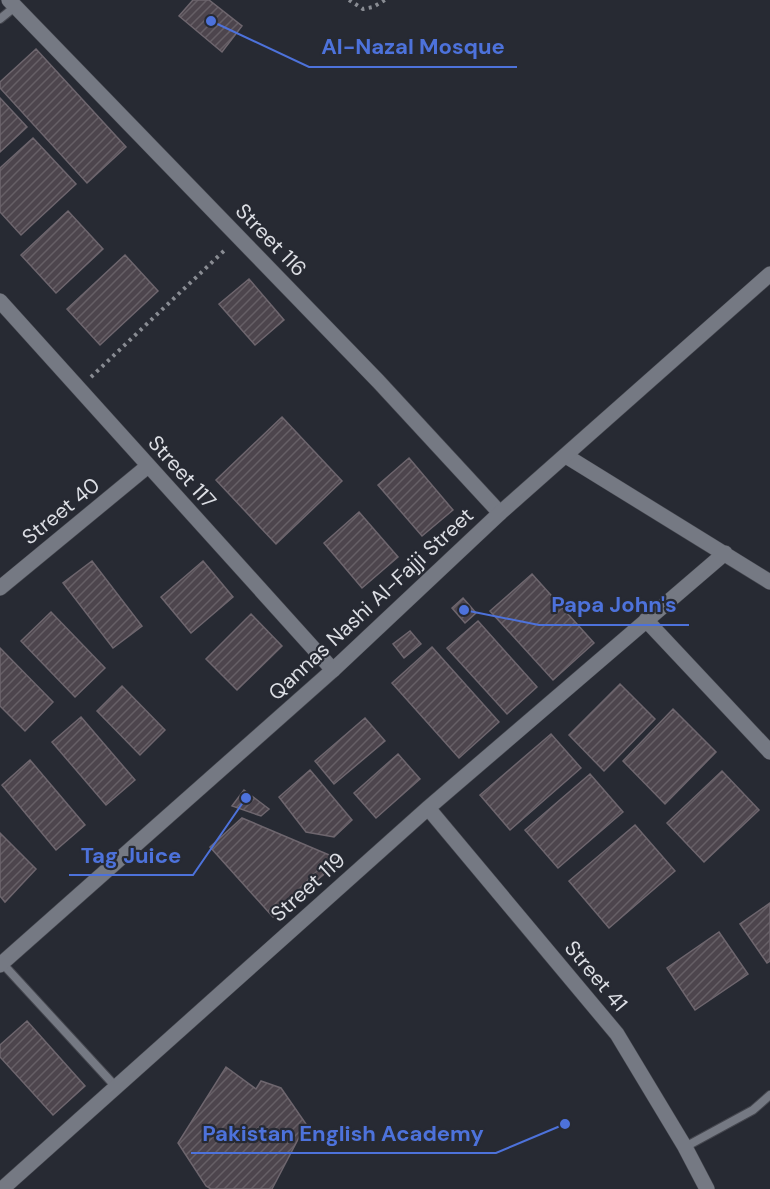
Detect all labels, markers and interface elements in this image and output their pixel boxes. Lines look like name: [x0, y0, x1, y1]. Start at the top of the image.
callout: Al-Nazal Mosque: [309, 27, 517, 67]
text: Al-Nazal Mosque: [321, 32, 505, 61]
street label: Street 116: [229, 197, 313, 283]
street label: Street 117: [142, 429, 222, 515]
street label: Street 40: [16, 471, 106, 551]
street label: Qannas Nashi Al-Fajji Street: [262, 501, 480, 707]
callout: Papa John's: [539, 585, 689, 625]
text: Papa John's: [551, 590, 677, 619]
callout: Tag Juice: [69, 835, 193, 875]
text: Tag Juice: [81, 841, 181, 870]
street label: Street 119: [265, 846, 351, 928]
street label: Street 41: [558, 935, 634, 1017]
callout: Pakistan English Academy: [191, 1113, 496, 1153]
text: Pakistan English Academy: [202, 1119, 484, 1148]

